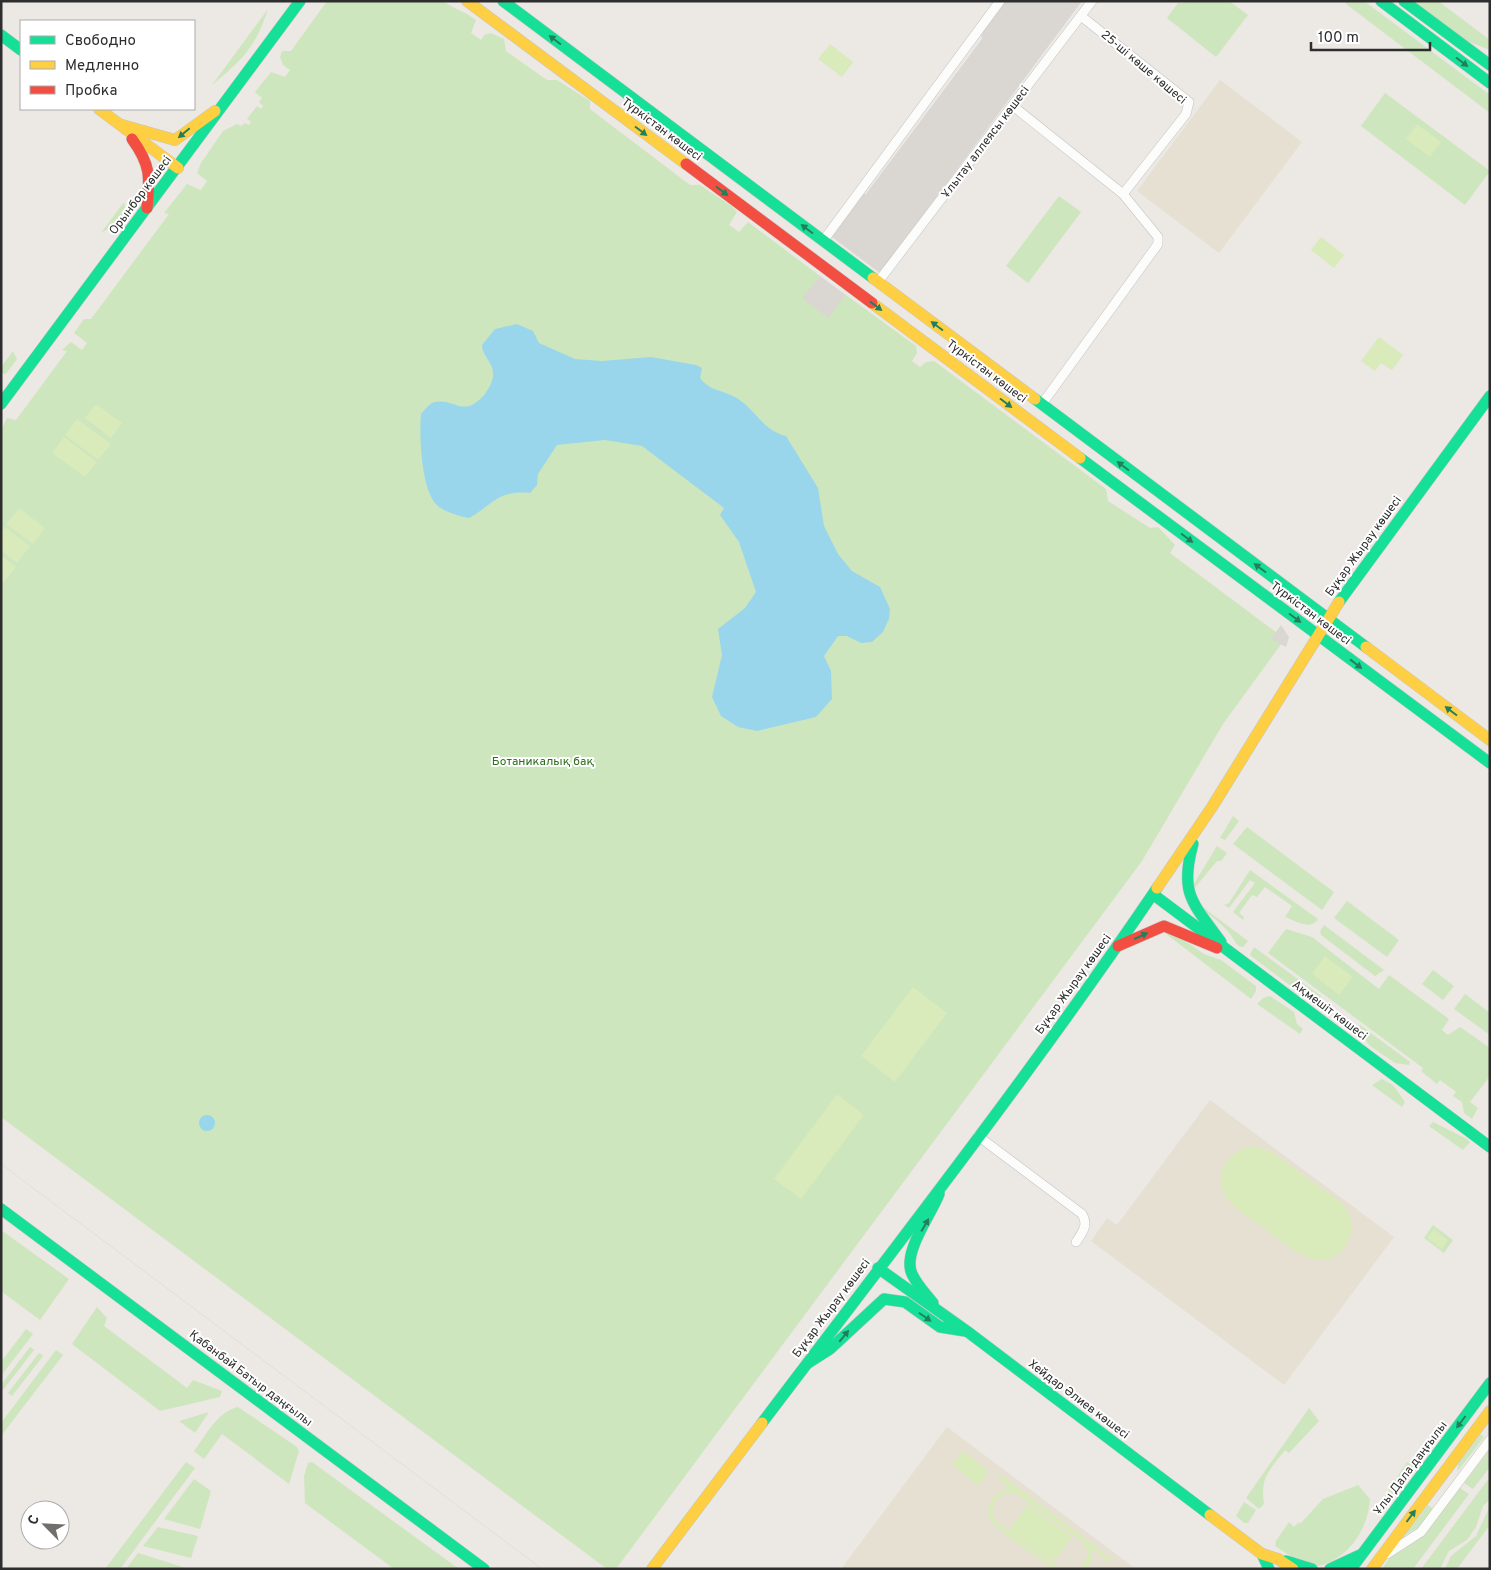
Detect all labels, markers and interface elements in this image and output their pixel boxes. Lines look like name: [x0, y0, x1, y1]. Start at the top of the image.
legend: [20, 20, 195, 110]
scale bar: [1311, 20, 1430, 52]
street label: 25-ші көше көшесі: [1097, 27, 1189, 108]
text: 100 m: [1318, 29, 1359, 48]
text: Свободно: [65, 32, 136, 51]
one-way arrow: [549, 35, 562, 46]
text: Медленно: [65, 57, 139, 76]
one-way arrow: [1455, 57, 1469, 67]
text: Пробка: [65, 82, 117, 101]
street label: Ұлытау аллеясы көшесі: [938, 83, 1033, 202]
street label: Түркістан көшесі: [618, 94, 705, 165]
one-way arrow: [634, 126, 648, 136]
one-way arrow: [178, 128, 191, 139]
street label: Орынбор көшесі: [106, 153, 176, 238]
one-way arrow: [715, 186, 728, 197]
one-way arrow: [800, 224, 814, 234]
one-way arrow: [869, 301, 883, 311]
one-way arrow: [930, 321, 944, 331]
street label: Түркістан көшесі: [943, 336, 1030, 407]
one-way arrow: [999, 398, 1013, 408]
one-way arrow: [1117, 460, 1130, 471]
street label: Бұқар Жырау көшесі: [1322, 493, 1406, 600]
one-way arrow: [1180, 533, 1194, 543]
one-way arrow: [1253, 563, 1267, 573]
street label: Түркістан көшесі: [1267, 578, 1354, 649]
one-way arrow: [1288, 613, 1302, 623]
one-way arrow: [1349, 658, 1362, 669]
one-way arrow: [1445, 705, 1458, 716]
park label: Ботаникалық бақ: [492, 754, 595, 770]
street label: Бұқар Жырау көшесі: [1032, 931, 1116, 1038]
one-way arrow: [1134, 932, 1149, 941]
street label: Ақмешіт көшесі: [1288, 977, 1370, 1044]
one-way arrow: [921, 1218, 929, 1232]
street label: Бұқар Жырау көшесі: [789, 1256, 874, 1361]
one-way arrow: [918, 1312, 932, 1322]
street label: Қабанбай Батыр даңғылы: [185, 1327, 315, 1431]
one-way arrow: [839, 1329, 850, 1342]
street label: Хейдар Әлиев көшесі: [1025, 1357, 1132, 1443]
one-way arrow: [1455, 1415, 1466, 1428]
street label: Ұлы Дала даңғылы: [1370, 1418, 1451, 1519]
north arrow: [20, 1500, 70, 1550]
one-way arrow: [1406, 1510, 1417, 1523]
text: С: [25, 1513, 44, 1528]

